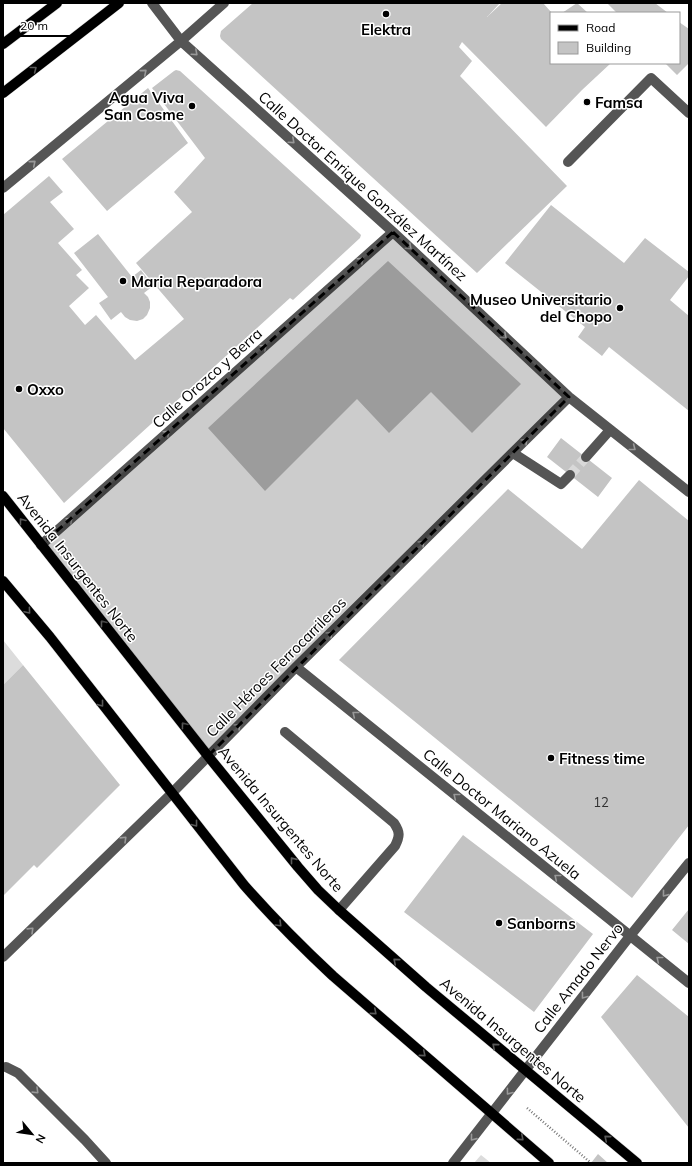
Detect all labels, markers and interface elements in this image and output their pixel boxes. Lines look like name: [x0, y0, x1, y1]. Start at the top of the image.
marker: Elektra: [381, 9, 391, 19]
scale bar: [14, 12, 80, 38]
legend: [550, 12, 680, 64]
text: 20 m: [20, 18, 48, 33]
place label: Elektra: [361, 20, 411, 39]
text: Road: [586, 20, 615, 35]
text: Building: [586, 40, 631, 55]
one-way arrow: [191, 49, 198, 56]
one-way arrow: [29, 67, 36, 74]
one-way arrow: [139, 69, 147, 76]
street label: Calle Doctor Enrique González Martínez: [255, 87, 472, 285]
place label: Agua Viva San Cosme: [104, 88, 184, 124]
place label: Famsa: [595, 93, 643, 112]
marker: Famsa: [582, 97, 592, 107]
marker: Agua Viva San Cosme: [187, 101, 197, 111]
one-way arrow: [287, 136, 295, 143]
one-way arrow: [28, 161, 36, 168]
one-way arrow: [404, 242, 412, 250]
one-way arrow: [357, 258, 364, 265]
place label: Maria Reparadora: [131, 272, 262, 291]
marker: Maria Reparadora: [118, 276, 128, 286]
place label: Museo Universitario del Chopo: [470, 290, 612, 326]
marker: Museo Universitario del Chopo: [615, 303, 625, 313]
street label: Calle Orozco y Berra: [148, 324, 266, 432]
one-way arrow: [499, 331, 507, 339]
one-way arrow: [260, 344, 267, 351]
place label: Oxxo: [27, 380, 64, 399]
marker: Oxxo: [14, 384, 24, 394]
one-way arrow: [162, 430, 170, 438]
one-way arrow: [520, 438, 528, 446]
one-way arrow: [628, 443, 635, 450]
street label: Avenida Insurgentes Norte: [14, 488, 142, 646]
one-way arrow: [65, 517, 73, 524]
one-way arrow: [20, 519, 27, 526]
one-way arrow: [417, 540, 425, 547]
street label: Calle Héroes Ferrocarrileros: [202, 593, 350, 741]
one-way arrow: [24, 607, 31, 614]
one-way arrow: [101, 621, 108, 628]
one-way arrow: [325, 631, 333, 639]
one-way arrow: [97, 699, 104, 706]
one-way arrow: [352, 712, 360, 719]
one-way arrow: [181, 722, 188, 730]
one-way arrow: [233, 723, 241, 731]
street label: Avenida Insurgentes Norte: [214, 742, 348, 896]
street label: Calle Doctor Mariano Azuela: [419, 744, 585, 884]
place label: Fitness time: [559, 749, 645, 768]
marker: Fitness time: [546, 753, 556, 763]
one-way arrow: [454, 793, 461, 800]
house number: 12: [593, 794, 609, 810]
one-way arrow: [191, 820, 198, 827]
one-way arrow: [119, 836, 127, 844]
one-way arrow: [290, 858, 297, 865]
one-way arrow: [555, 875, 562, 882]
one-way arrow: [662, 889, 669, 896]
place label: Sanborns: [507, 914, 576, 933]
marker: Sanborns: [494, 918, 504, 928]
one-way arrow: [274, 919, 282, 927]
street label: Calle Amado Nervo: [529, 919, 627, 1037]
one-way arrow: [26, 927, 34, 935]
one-way arrow: [656, 957, 663, 964]
one-way arrow: [394, 959, 401, 966]
street label: Avenida Insurgentes Norte: [436, 973, 590, 1107]
one-way arrow: [582, 991, 589, 998]
one-way arrow: [370, 1007, 377, 1014]
one-way arrow: [492, 1043, 500, 1050]
one-way arrow: [419, 1049, 426, 1056]
one-way arrow: [31, 1086, 39, 1094]
one-way arrow: [507, 1087, 514, 1094]
north arrow: [12, 1114, 52, 1154]
text: N: [33, 1132, 49, 1146]
one-way arrow: [470, 1133, 477, 1141]
one-way arrow: [516, 1133, 524, 1141]
one-way arrow: [604, 1136, 611, 1143]

